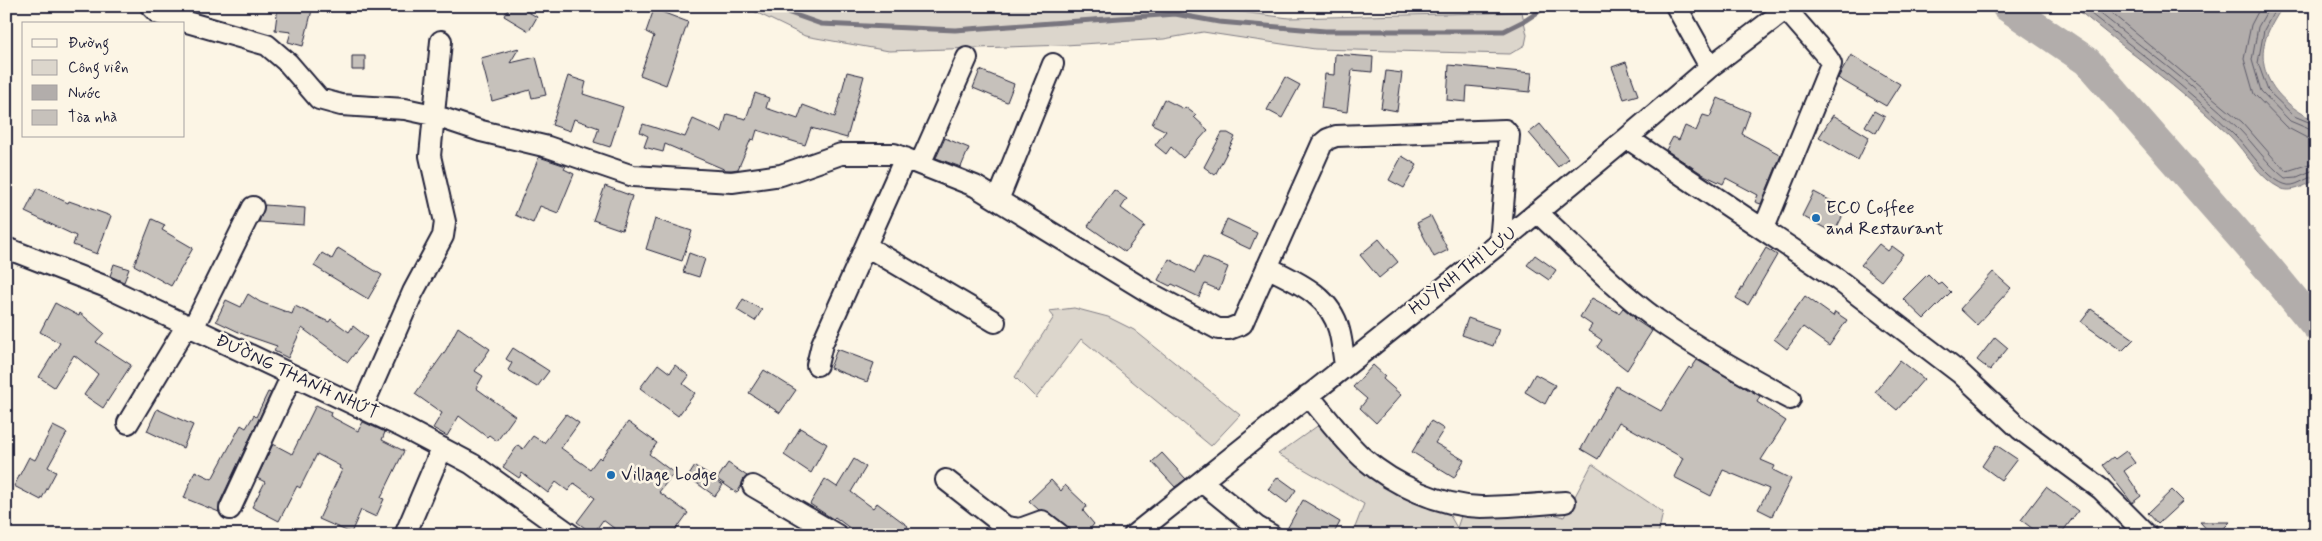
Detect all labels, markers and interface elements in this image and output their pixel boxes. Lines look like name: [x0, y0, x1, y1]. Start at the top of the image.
legend: [22, 22, 185, 138]
text: Đường: [68, 34, 109, 55]
text: Công viên: [68, 58, 128, 79]
text: Nước: [68, 84, 100, 104]
text: Tòa nhà: [68, 108, 117, 128]
place label: ECO Coffee and Restaurant: [1826, 196, 1944, 241]
marker: ECO Coffee and Restaurant: [1810, 212, 1822, 224]
street label: HUỲNH THỊ LỰU: [1404, 221, 1522, 321]
street label: ĐƯỜNG THANH NHỨT: [212, 329, 382, 425]
place label: Village Lodge: [621, 463, 717, 487]
marker: Village Lodge: [605, 469, 617, 481]

